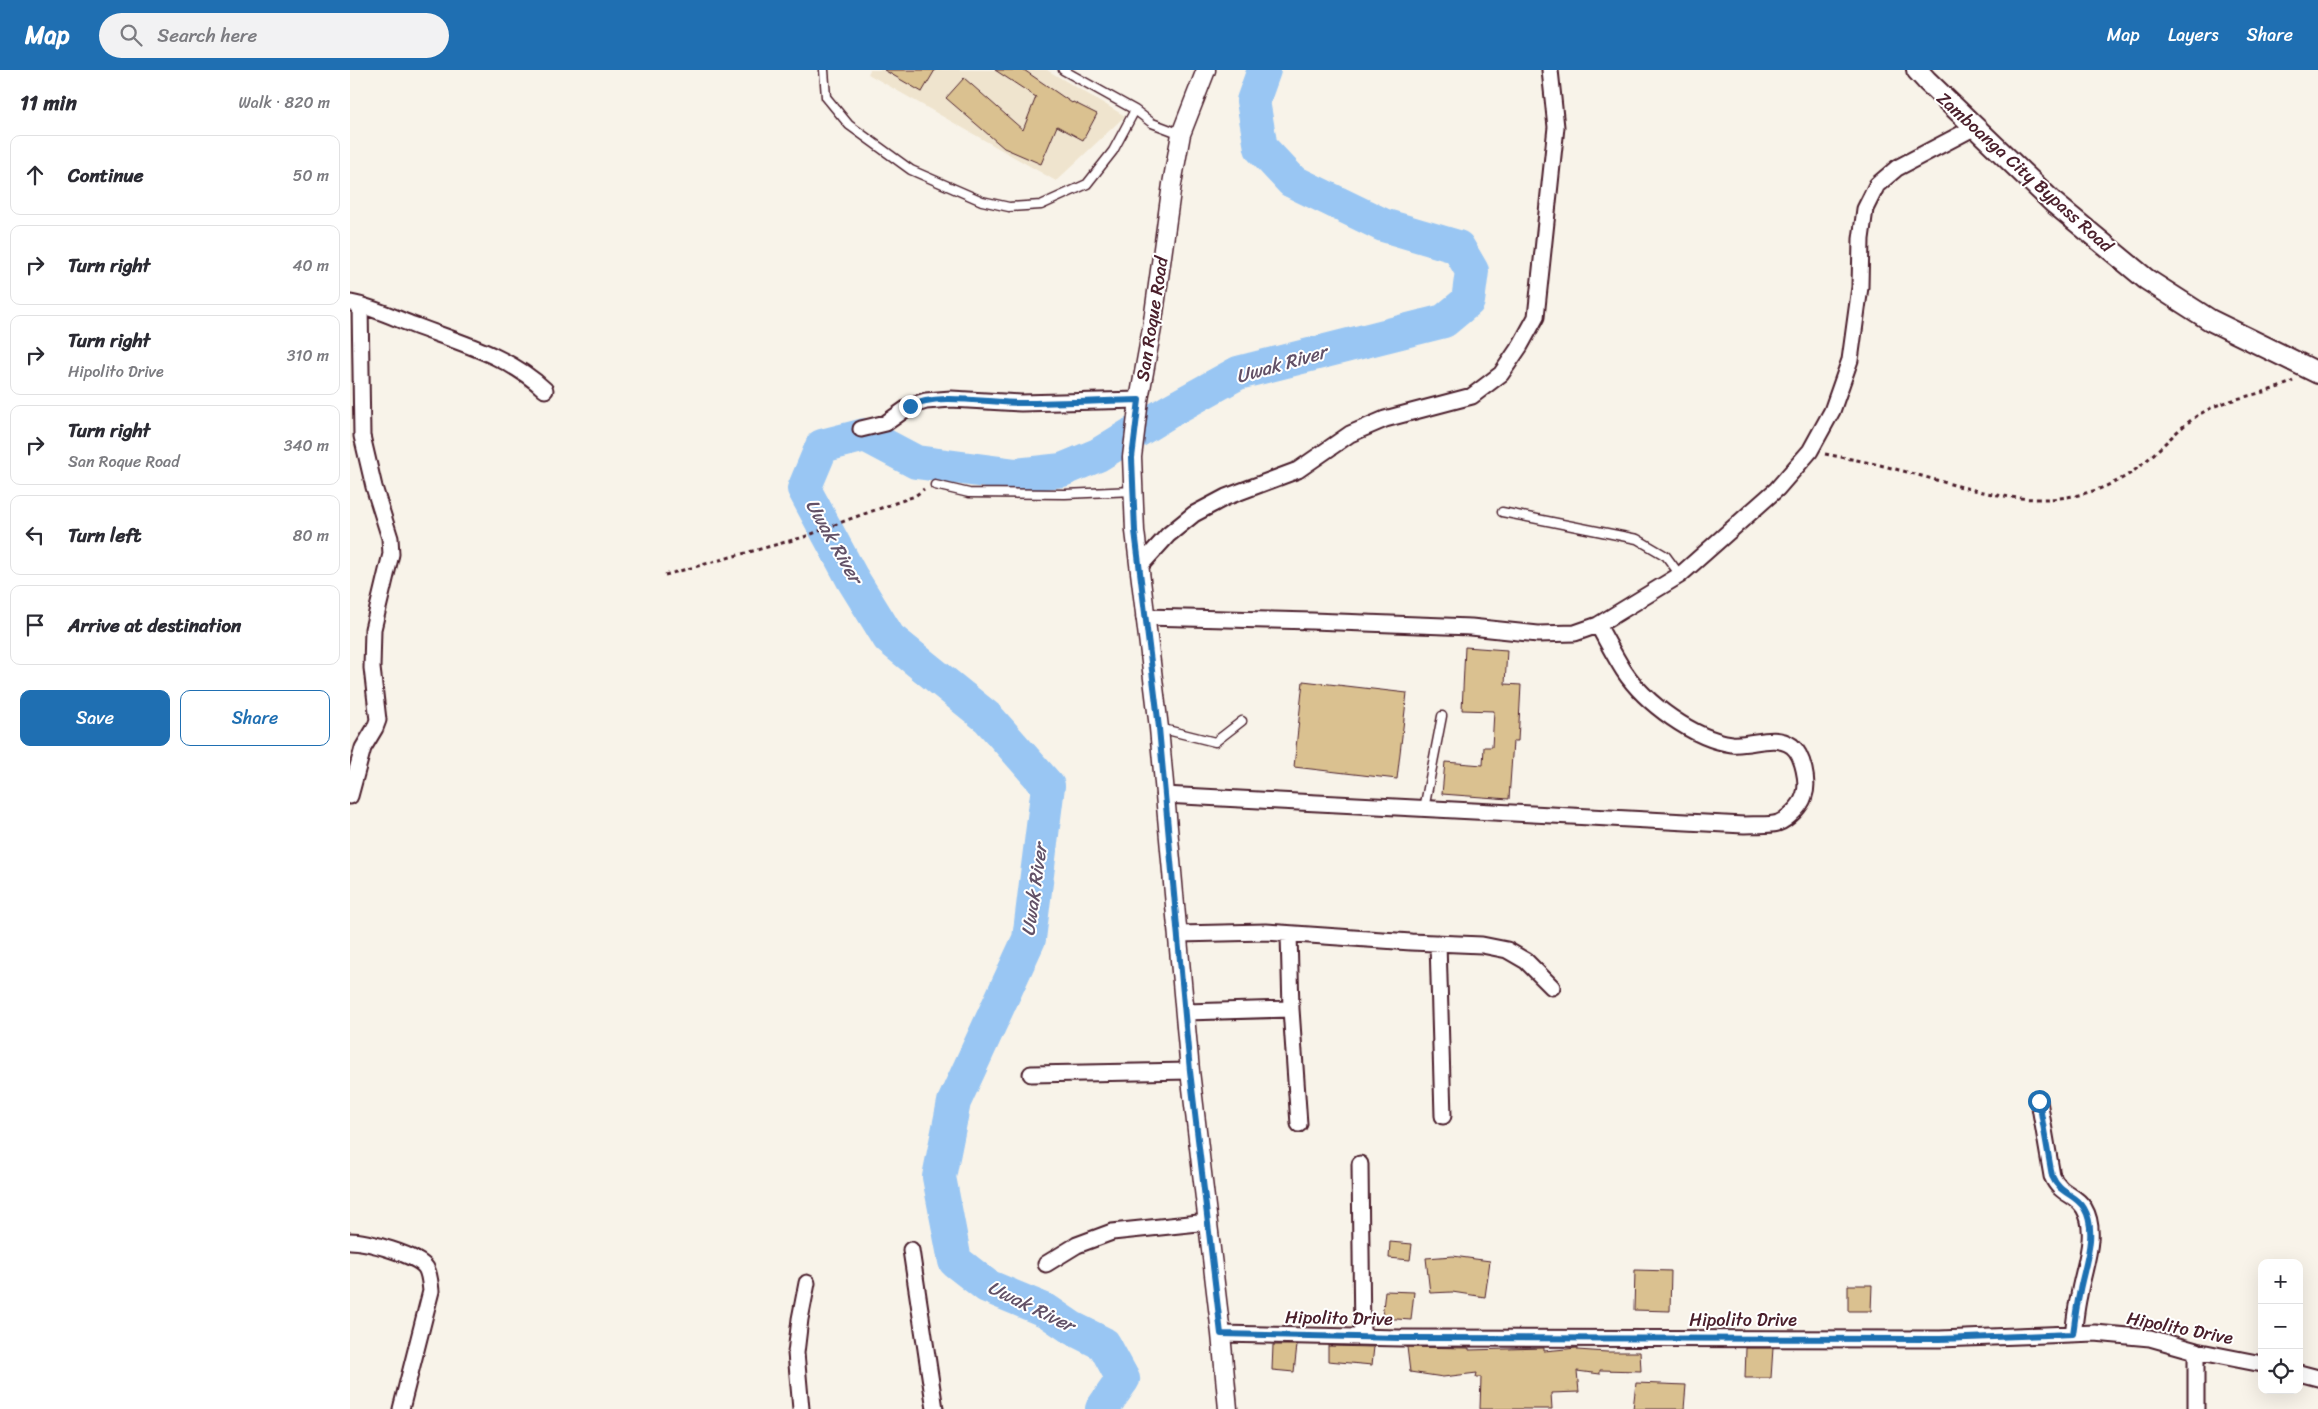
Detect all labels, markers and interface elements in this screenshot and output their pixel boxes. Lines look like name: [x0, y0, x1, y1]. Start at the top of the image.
search box: [99, 13, 449, 58]
text: Map: [25, 14, 69, 56]
text: Search here: [157, 19, 257, 52]
text: Map: [2107, 19, 2140, 51]
text: Layers: [2168, 19, 2219, 51]
text: Share: [2247, 19, 2293, 51]
icon: search: [117, 21, 145, 49]
street label: Zamboanga City Bypass Road: [1929, 83, 2122, 262]
text: 11 min: [20, 84, 77, 122]
text: Walk · 820 m: [239, 88, 330, 117]
text: Continue: [68, 159, 144, 192]
icon: ahead: [21, 161, 49, 189]
text: 50 m: [293, 161, 329, 190]
text: Turn right: [68, 249, 150, 282]
icon: right: [21, 251, 49, 279]
text: 40 m: [292, 251, 329, 280]
street label: San Roque Road: [1126, 253, 1178, 383]
text: Turn right: [68, 324, 150, 357]
water label: Uwak River: [1232, 334, 1333, 393]
icon: right: [21, 341, 49, 369]
text: 310 m: [287, 341, 329, 370]
text: Hipolito Drive: [68, 357, 164, 386]
route end: [899, 395, 922, 418]
text: Turn right: [68, 414, 150, 447]
icon: right: [21, 431, 49, 459]
text: 340 m: [284, 431, 329, 460]
text: San Roque Road: [68, 447, 180, 476]
water label: Uwak River: [796, 493, 873, 592]
text: Turn left: [68, 519, 141, 552]
icon: left: [21, 521, 49, 549]
text: 80 m: [293, 521, 329, 550]
text: Arrive at destination: [68, 609, 241, 642]
icon: arrive: [21, 611, 49, 639]
button: Save: [20, 690, 170, 746]
button: Share: [180, 690, 330, 746]
water label: Uwak River: [1011, 839, 1057, 938]
route start: [2028, 1090, 2051, 1113]
map controls: [2258, 1259, 2303, 1394]
button: +: [2258, 1259, 2303, 1304]
water label: Uwak River: [982, 1271, 1083, 1343]
street label: Hipolito Drive: [1285, 1301, 1393, 1335]
street label: Hipolito Drive: [2124, 1302, 2236, 1354]
street label: Hipolito Drive: [1689, 1304, 1797, 1336]
button: −: [2258, 1304, 2303, 1349]
button: locate: [2258, 1349, 2303, 1394]

